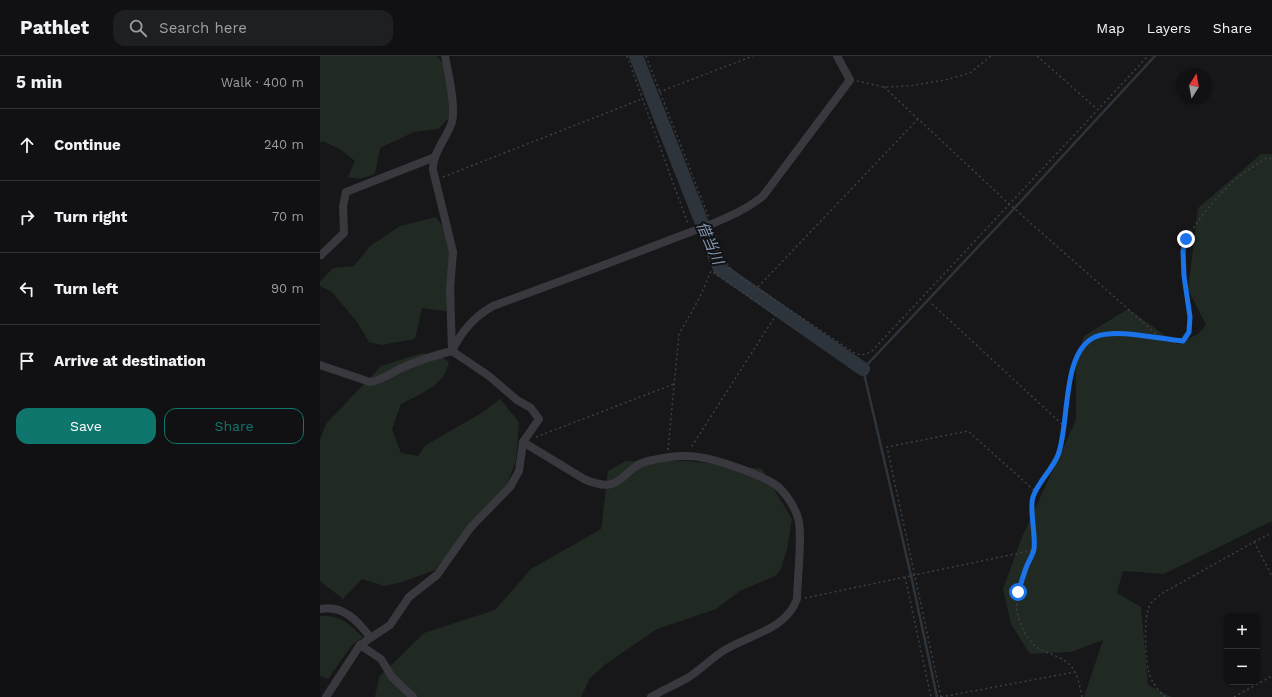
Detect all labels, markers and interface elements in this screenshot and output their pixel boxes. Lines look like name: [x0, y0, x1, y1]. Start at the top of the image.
search box: [113, 10, 393, 46]
text: Pathlet: [20, 16, 89, 39]
icon: search: [127, 17, 149, 39]
text: Search here: [159, 19, 247, 37]
text: Map: [1096, 20, 1125, 36]
text: Layers: [1147, 20, 1191, 36]
text: Share: [1213, 20, 1252, 36]
north arrow: [1176, 68, 1212, 104]
text: 5 min: [16, 72, 62, 92]
text: Walk · 400 m: [221, 75, 304, 90]
icon: ahead: [16, 134, 38, 156]
text: Continue: [54, 136, 121, 154]
text: 240 m: [264, 137, 304, 152]
icon: right: [16, 206, 38, 228]
text: Turn right: [54, 208, 127, 226]
text: 70 m: [272, 209, 304, 224]
water label: 借当川: [693, 219, 728, 269]
route end: [1177, 230, 1195, 248]
icon: left: [16, 278, 38, 300]
text: Turn left: [54, 280, 118, 298]
text: 90 m: [271, 281, 304, 296]
icon: arrive: [16, 350, 38, 372]
text: Arrive at destination: [54, 352, 206, 370]
button: Save: [16, 408, 156, 444]
button: Share: [164, 408, 304, 444]
route start: [1009, 583, 1027, 601]
map controls: [1224, 613, 1260, 685]
button: +: [1224, 613, 1260, 649]
button: −: [1224, 649, 1260, 685]

